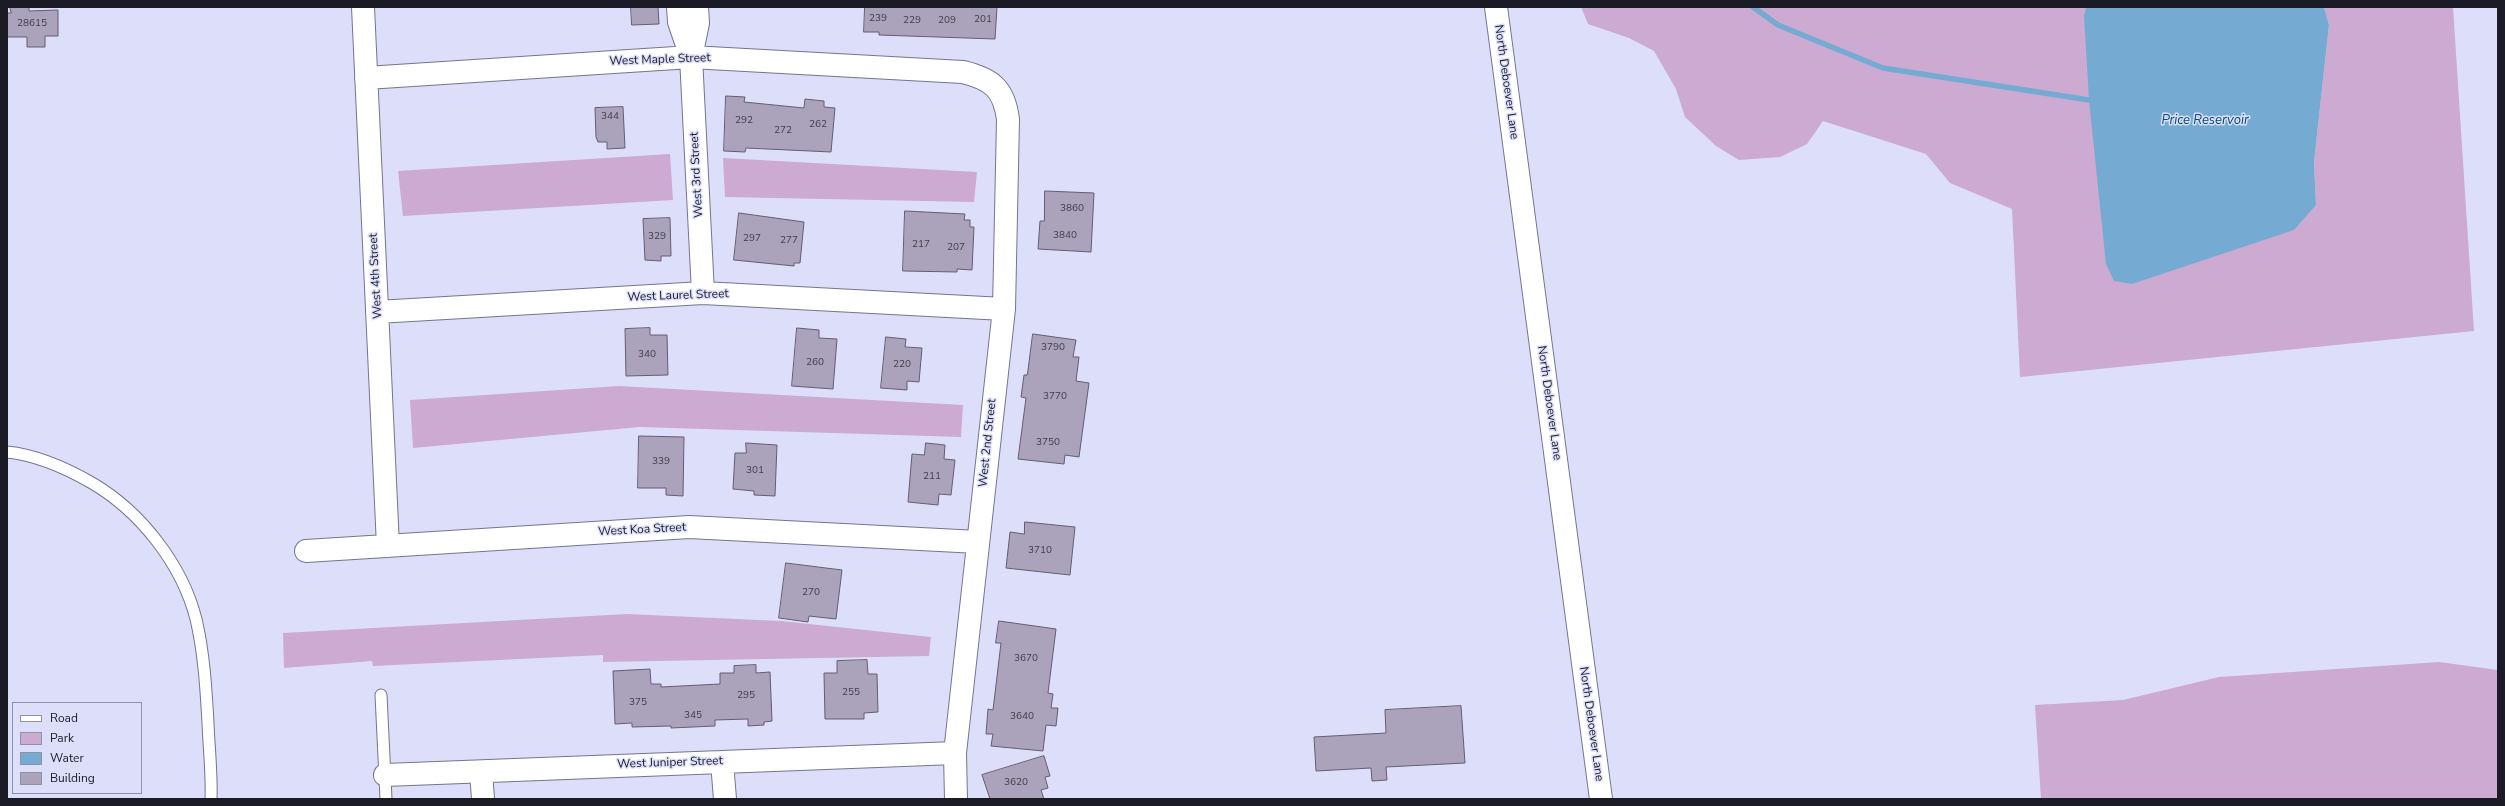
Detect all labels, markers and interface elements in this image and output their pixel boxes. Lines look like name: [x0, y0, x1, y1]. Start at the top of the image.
house number: 239: [869, 13, 887, 25]
house number: 201: [974, 14, 992, 26]
house number: 229: [903, 15, 921, 27]
house number: 209: [938, 15, 956, 27]
house number: 28615: [17, 18, 47, 30]
street label: North Deboever Lane: [1491, 24, 1521, 140]
street label: West Maple Street: [609, 51, 711, 69]
house number: 344: [601, 111, 619, 123]
water label: Price Reservoir: [2161, 113, 2249, 129]
house number: 292: [735, 115, 753, 127]
house number: 262: [809, 119, 827, 131]
house number: 272: [774, 125, 792, 137]
street label: West 3rd Street: [688, 132, 706, 218]
house number: 3860: [1060, 203, 1084, 215]
house number: 3840: [1053, 230, 1077, 242]
house number: 329: [648, 231, 666, 243]
street label: West 4th Street: [367, 233, 385, 319]
house number: 297: [743, 233, 761, 245]
house number: 277: [780, 235, 798, 247]
house number: 217: [912, 239, 930, 251]
house number: 207: [947, 242, 965, 254]
street label: West Laurel Street: [627, 287, 729, 305]
house number: 3790: [1041, 342, 1065, 354]
street label: North Deboever Lane: [1534, 345, 1564, 461]
house number: 340: [638, 349, 656, 361]
house number: 260: [806, 357, 824, 369]
house number: 220: [893, 359, 911, 371]
house number: 3770: [1043, 391, 1067, 403]
street label: West 2nd Street: [976, 398, 1000, 488]
house number: 3750: [1036, 437, 1060, 449]
house number: 339: [652, 456, 670, 468]
house number: 301: [746, 465, 764, 477]
house number: 211: [923, 471, 941, 483]
street label: West Koa Street: [598, 521, 686, 539]
house number: 3710: [1028, 545, 1052, 557]
house number: 270: [802, 587, 820, 599]
house number: 3670: [1014, 653, 1038, 665]
street label: North Deboever Lane: [1576, 666, 1606, 782]
house number: 255: [842, 687, 860, 699]
house number: 295: [737, 690, 755, 702]
house number: 375: [629, 697, 647, 709]
legend: [12, 702, 142, 794]
text: Road: [50, 710, 78, 726]
house number: 345: [684, 710, 702, 722]
house number: 3640: [1010, 711, 1034, 723]
text: Park: [50, 730, 74, 746]
text: Water: [50, 750, 84, 766]
street label: West Juniper Street: [617, 754, 723, 772]
text: Building: [50, 770, 95, 786]
house number: 3620: [1004, 777, 1028, 789]

